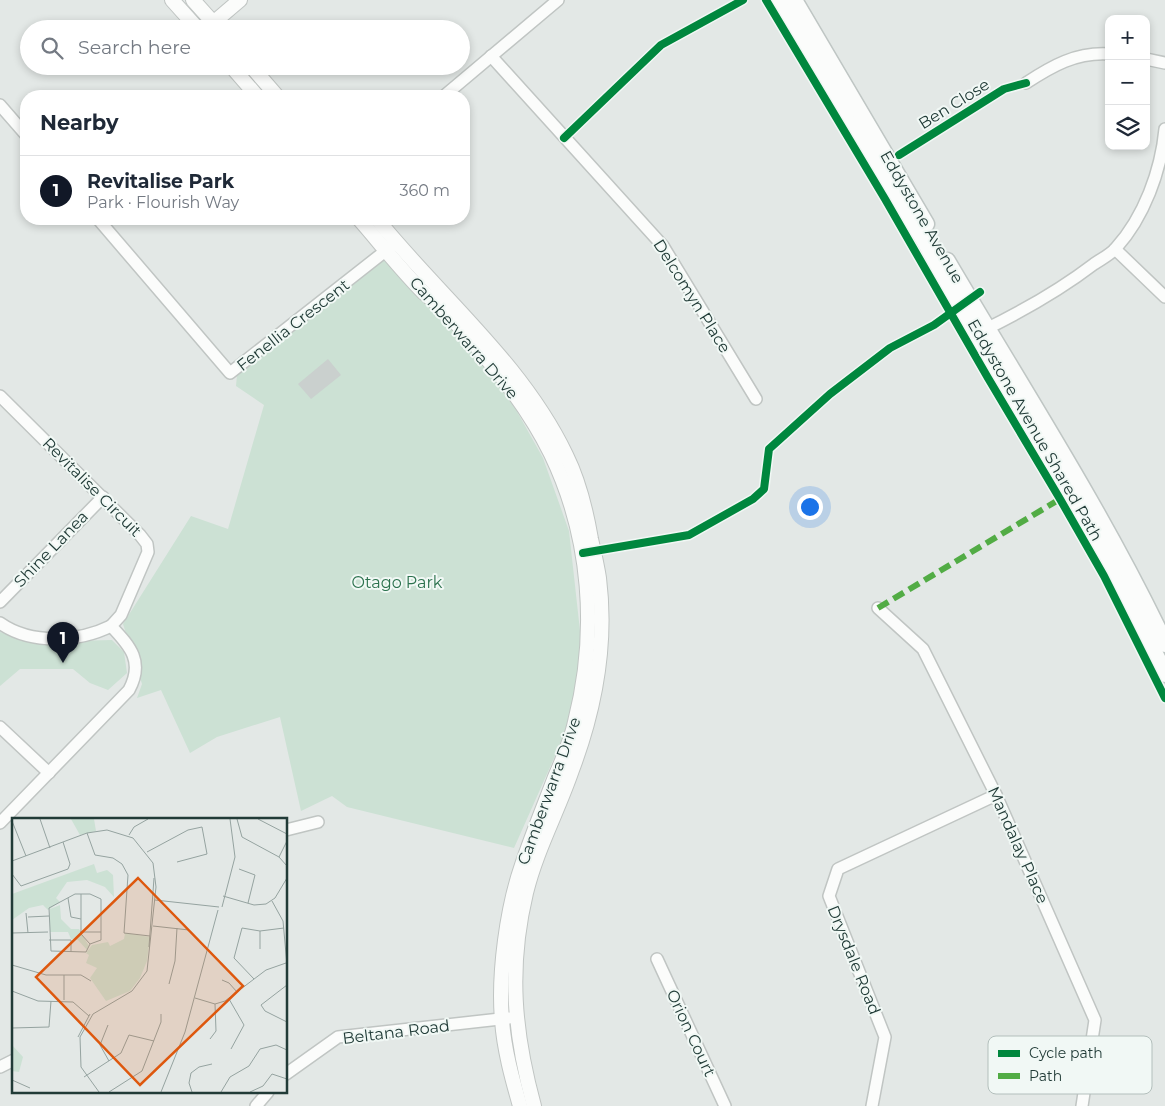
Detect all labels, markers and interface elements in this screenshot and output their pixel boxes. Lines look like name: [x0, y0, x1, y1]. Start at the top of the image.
map controls: [1105, 15, 1150, 150]
button: +: [1105, 15, 1150, 60]
search box: [20, 20, 470, 75]
icon: search: [38, 34, 66, 62]
text: Search here: [78, 36, 191, 59]
button: −: [1105, 60, 1150, 105]
street label: Ben Close: [915, 75, 993, 133]
button: layers: [1105, 105, 1150, 150]
text: Nearby: [40, 110, 119, 135]
street label: Eddystone Avenue: [876, 147, 968, 287]
text: Revitalise Park: [87, 170, 234, 193]
text: 1: [53, 181, 59, 200]
text: 360 m: [399, 181, 450, 200]
text: Park · Flourish Way: [87, 193, 239, 212]
street label: Delcomyn Place: [649, 236, 735, 356]
street label: Camberwarra Drive: [406, 273, 522, 403]
street label: Fenellia Crescent: [233, 275, 353, 375]
street label: Eddystone Avenue Shared Path: [964, 316, 1106, 544]
street label: Revitalise Circuit: [39, 434, 146, 541]
your location: [797, 494, 823, 520]
street label: Shine Lanea: [10, 507, 92, 591]
park label: Otago Park: [352, 573, 443, 592]
pin: 1: [47, 622, 79, 663]
street label: Camberwarra Drive: [513, 715, 585, 867]
street label: Mandalay Place: [984, 784, 1052, 906]
inset map: [12, 818, 288, 1094]
street label: Drysdale Road: [823, 903, 885, 1017]
street label: Orion Court: [663, 986, 720, 1080]
street label: Beltana Road: [341, 1016, 451, 1048]
legend: [988, 1036, 1152, 1094]
text: Cycle path: [1029, 1044, 1103, 1062]
text: Path: [1029, 1067, 1062, 1085]

